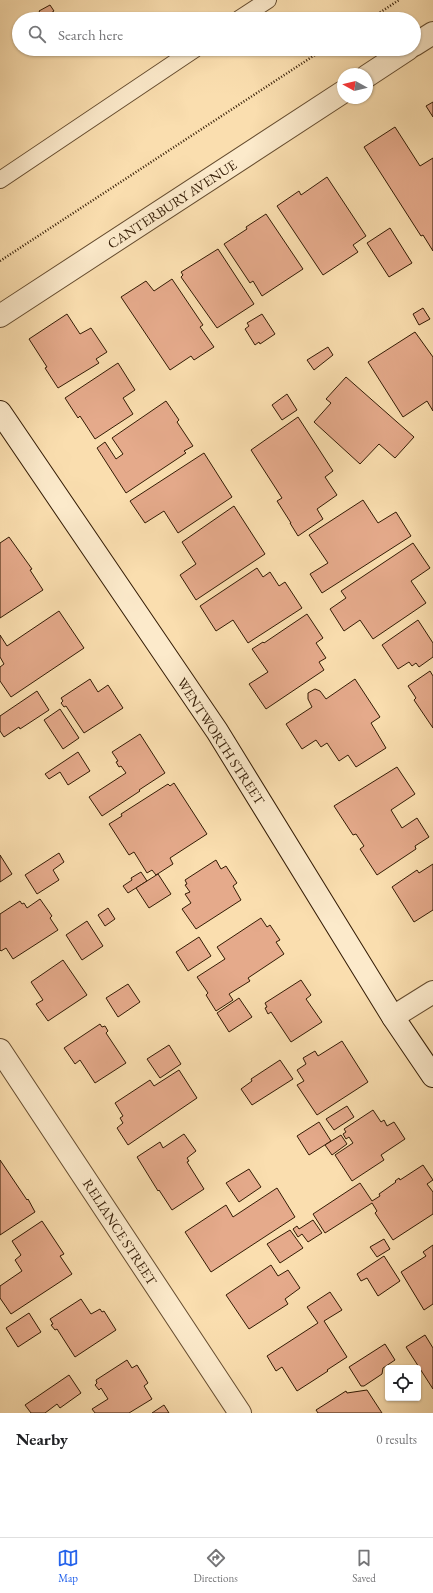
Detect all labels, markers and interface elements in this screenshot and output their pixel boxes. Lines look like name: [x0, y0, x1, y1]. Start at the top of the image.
search box: [12, 12, 421, 56]
icon: search: [26, 23, 48, 45]
text: Search here: [58, 25, 123, 44]
north arrow: [337, 68, 373, 104]
street label: CANTERBURY AVENUE: [104, 155, 240, 253]
street label: WENTWORTH STREET: [173, 674, 269, 808]
street label: RELIANCE STREET: [79, 1175, 161, 1289]
map controls: [385, 1365, 421, 1401]
button: locate: [385, 1365, 421, 1401]
text: Nearby: [16, 1428, 68, 1450]
text: 0 results: [376, 1431, 417, 1448]
tab: Map: [57, 1547, 79, 1585]
tab: Directions: [194, 1547, 238, 1585]
tab: Saved: [352, 1547, 376, 1585]

